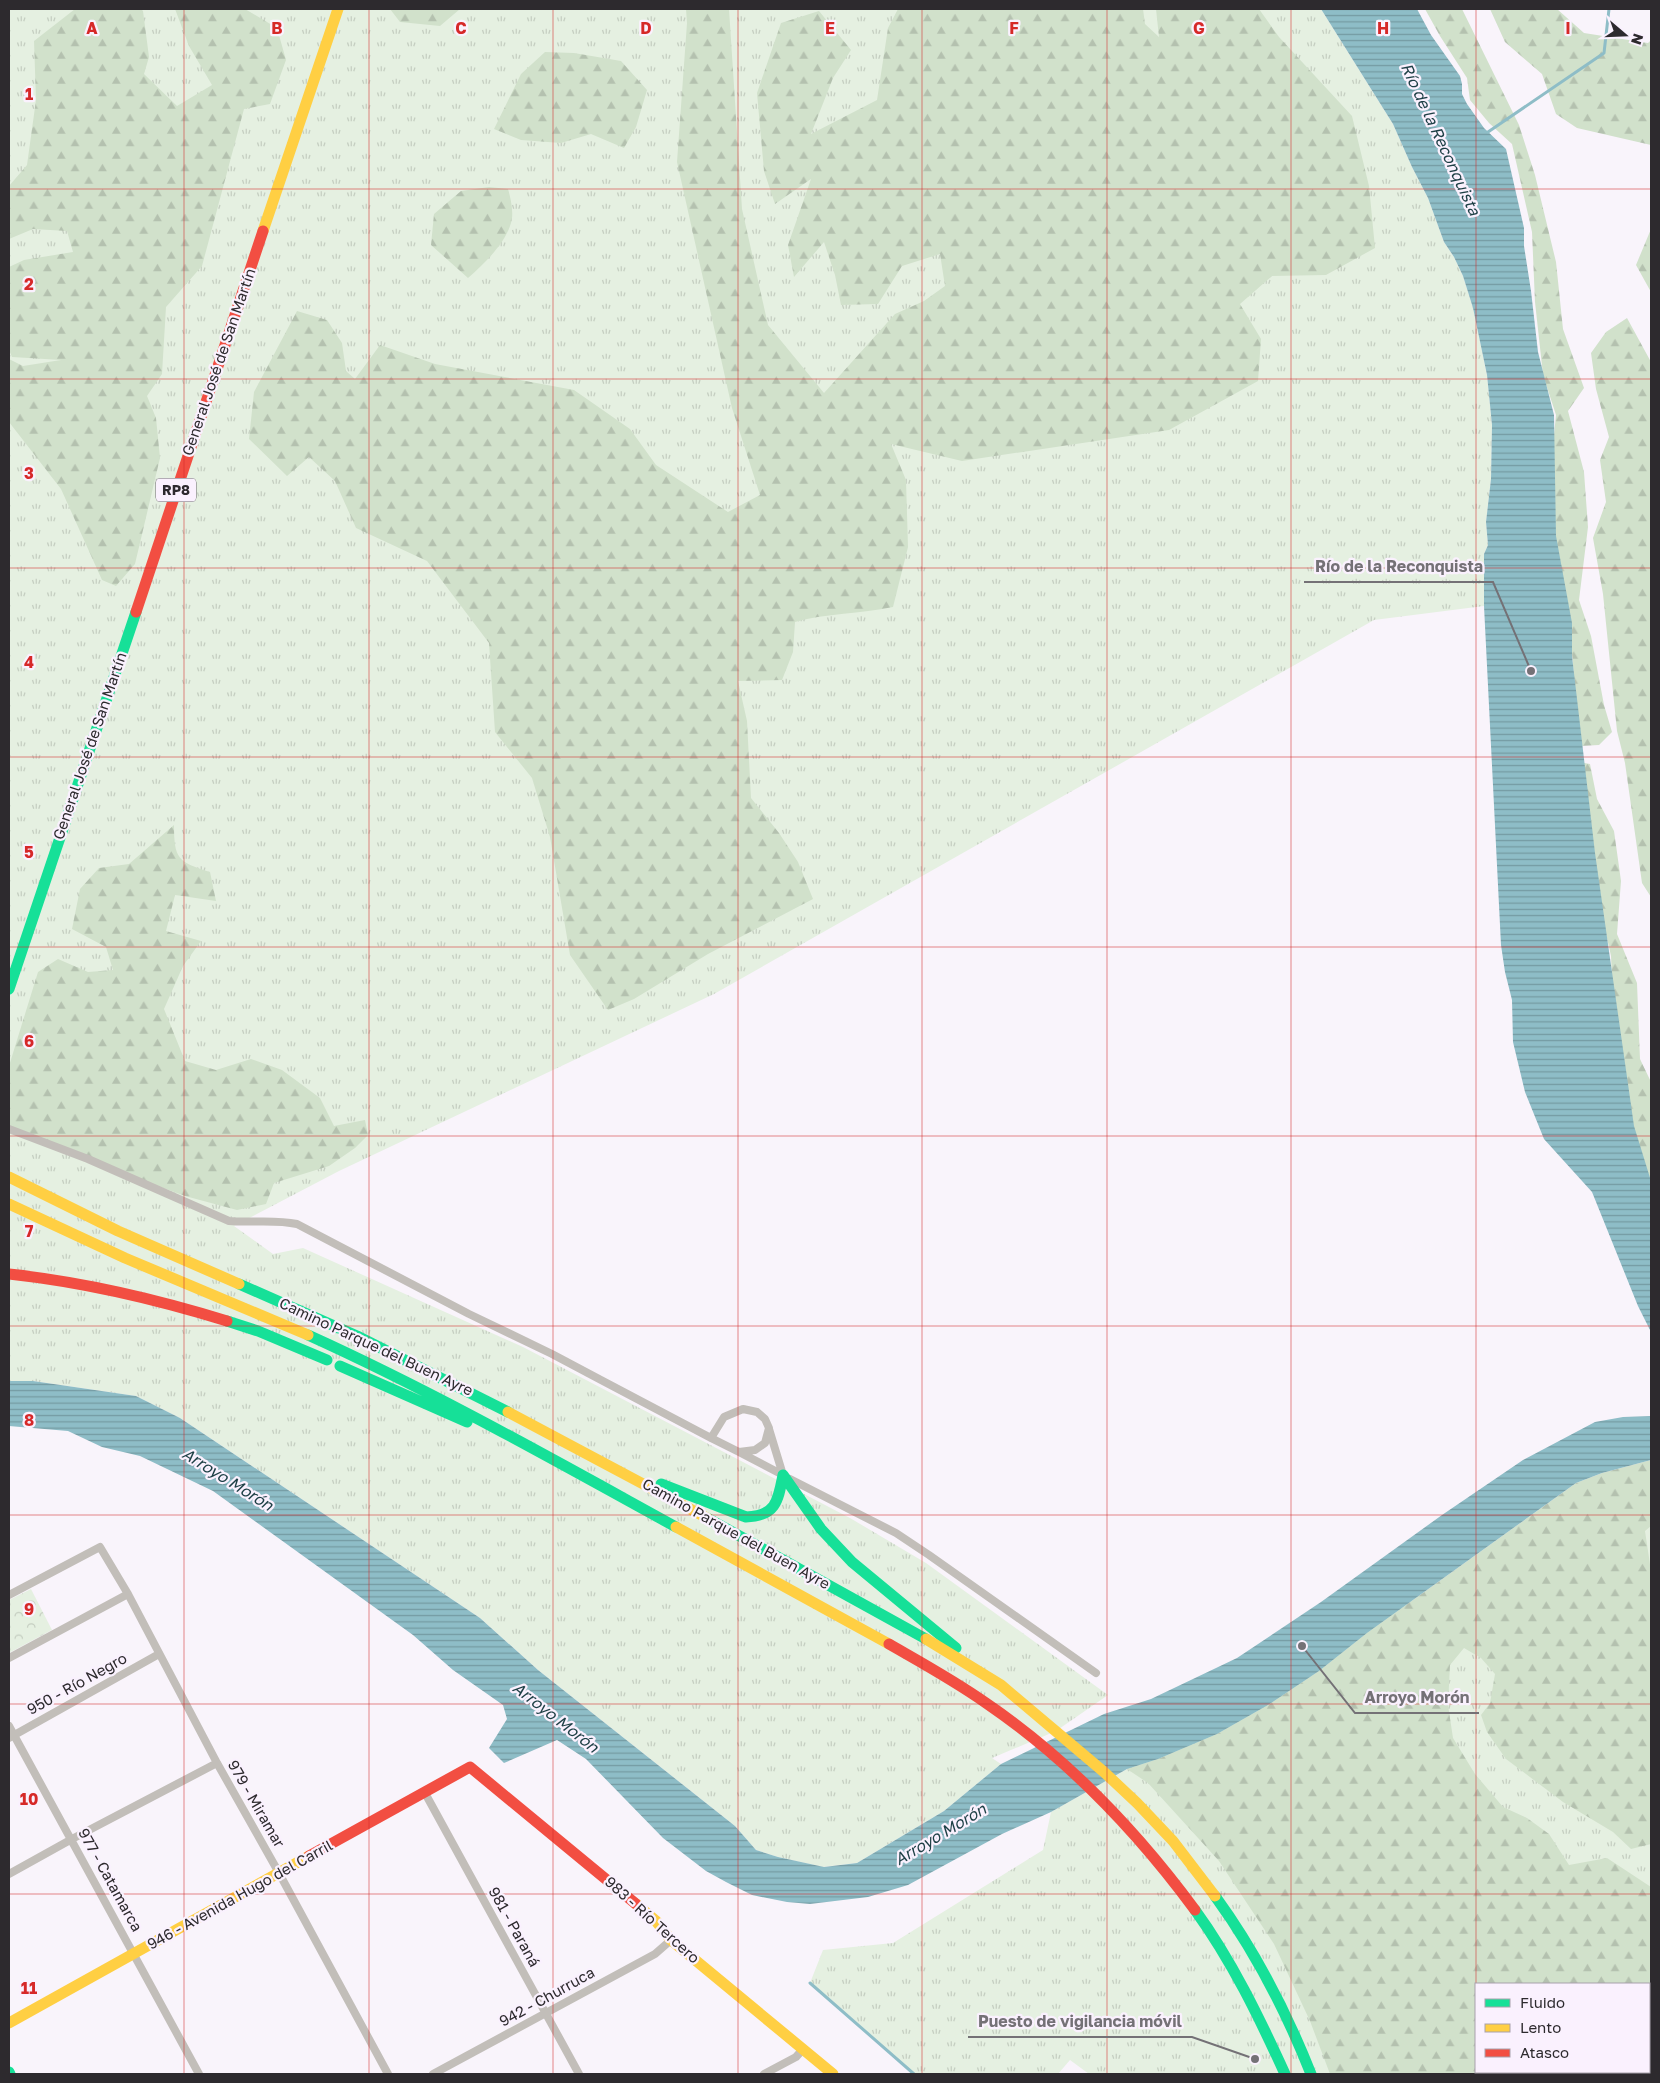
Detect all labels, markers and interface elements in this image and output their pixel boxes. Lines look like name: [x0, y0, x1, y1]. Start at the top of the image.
north arrow: [1600, 10, 1650, 60]
text: A: [86, 18, 98, 38]
text: B: [271, 18, 283, 38]
text: C: [455, 18, 467, 38]
text: D: [640, 18, 652, 38]
text: E: [825, 18, 835, 38]
text: F: [1009, 18, 1019, 38]
text: G: [1193, 18, 1205, 38]
text: H: [1377, 18, 1389, 38]
text: I: [1565, 18, 1571, 38]
text: N: [1628, 32, 1648, 47]
water label: Río de la Reconquista: [1397, 60, 1486, 219]
text: 1: [25, 84, 33, 104]
street label: General José de San Martín: [177, 266, 259, 458]
text: 2: [24, 274, 34, 294]
text: 3: [24, 463, 34, 483]
road number: RP8: [156, 478, 196, 502]
callout: Río de la Reconquista: [1304, 551, 1493, 582]
text: Río de la Reconquista: [1315, 556, 1483, 576]
street label: General José de San Martín: [48, 650, 130, 842]
text: 4: [24, 652, 34, 672]
text: 5: [24, 842, 34, 862]
text: 6: [24, 1031, 34, 1051]
text: 7: [25, 1221, 34, 1241]
street label: Camino Parque del Buen Ayre: [277, 1293, 476, 1399]
text: 8: [24, 1410, 34, 1430]
water label: Arroyo Morón: [179, 1443, 278, 1515]
street label: Camino Parque del Buen Ayre: [640, 1474, 834, 1592]
text: 9: [24, 1599, 34, 1619]
street label: 950 - Río Negro: [23, 1648, 130, 1718]
water label: Arroyo Morón: [509, 1677, 604, 1757]
callout: Arroyo Morón: [1355, 1682, 1479, 1713]
text: Arroyo Morón: [1365, 1687, 1469, 1707]
street label: 979 - Miramar: [225, 1757, 289, 1851]
text: 10: [20, 1789, 38, 1809]
water label: Arroyo Morón: [891, 1798, 990, 1869]
street label: 977 - Catamarca: [75, 1825, 147, 1934]
street label: 946 - Avenida Hugo del Carril: [144, 1835, 336, 1953]
street label: 983 - Río Tercero: [602, 1872, 704, 1966]
street label: 981 - Paraná: [485, 1883, 544, 1970]
street label: 942 - Churruca: [496, 1963, 597, 2030]
text: 11: [21, 1978, 37, 1998]
legend: [1475, 1983, 1650, 2073]
text: Fluido: [1520, 1993, 1565, 2011]
callout: Puesto de vigilancia móvil: [968, 2006, 1192, 2037]
text: Puesto de vigilancia móvil: [978, 2011, 1183, 2031]
text: Lento: [1520, 2018, 1561, 2036]
text: Atasco: [1520, 2043, 1569, 2061]

